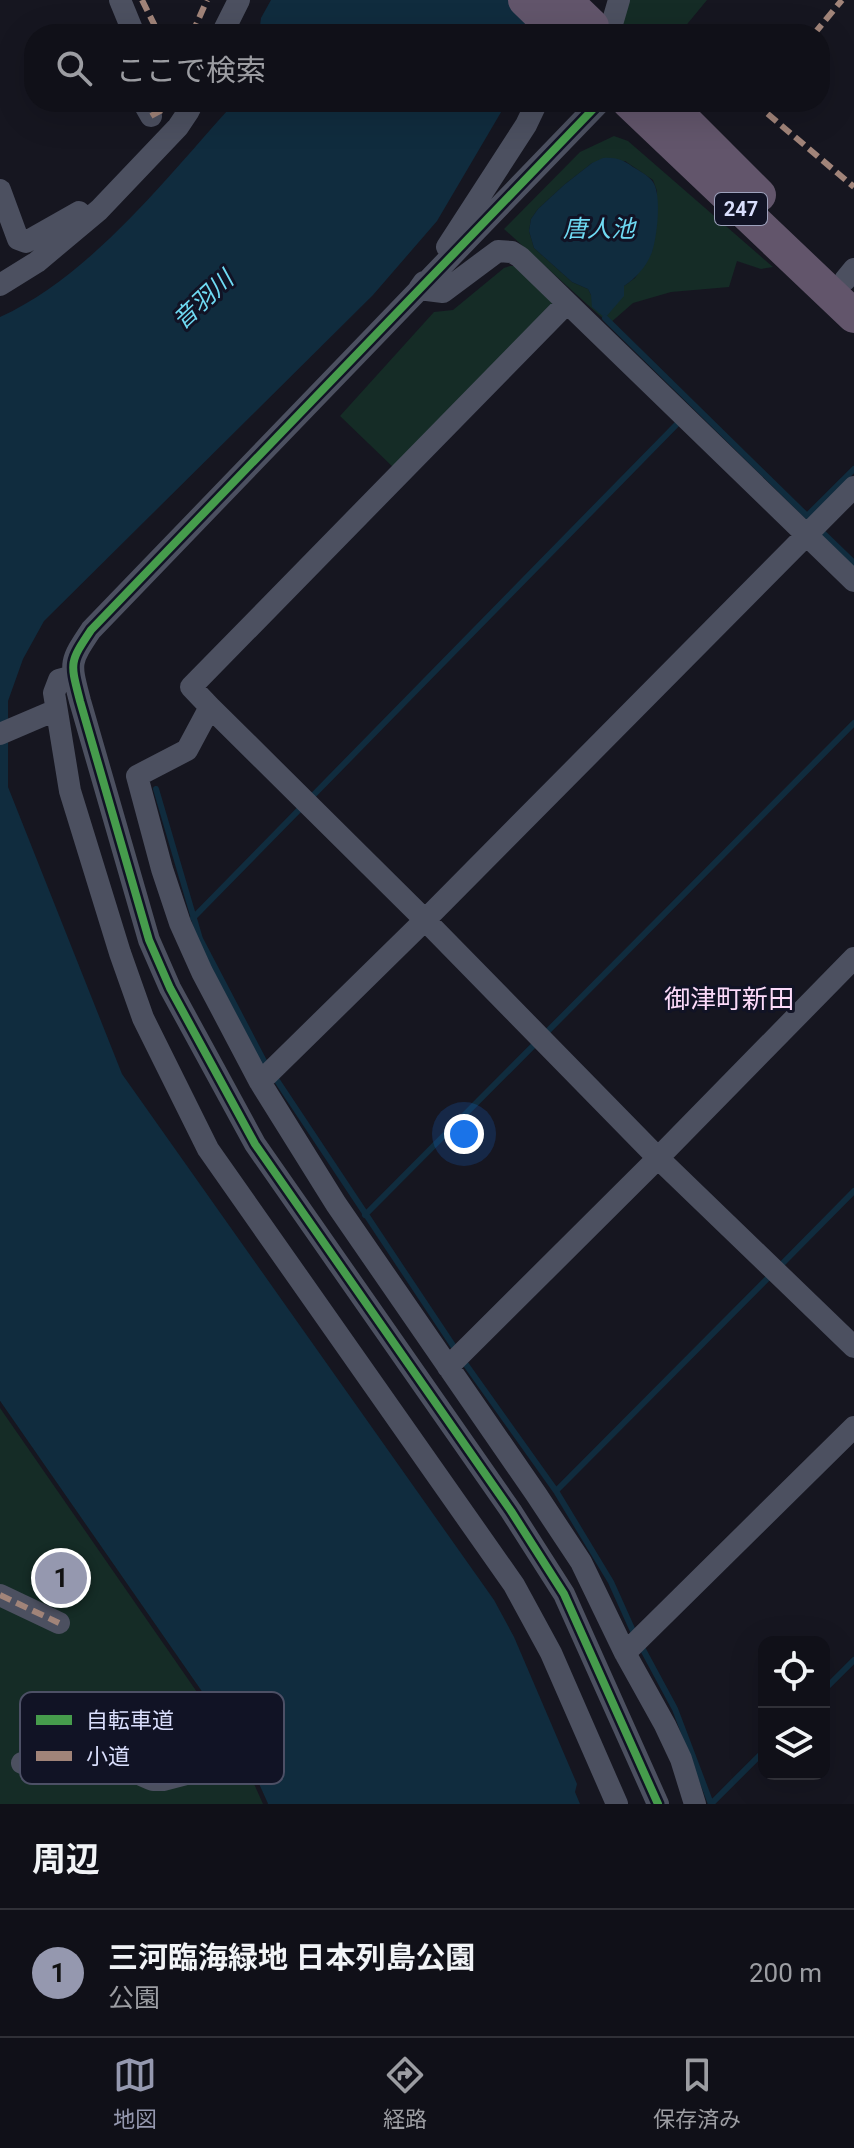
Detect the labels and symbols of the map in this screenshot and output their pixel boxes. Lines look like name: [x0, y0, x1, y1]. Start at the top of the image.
road number: 247: [715, 193, 767, 225]
water label: 唐人池: [563, 215, 637, 243]
water label: 音羽川: [167, 263, 241, 335]
district label: 御津町新田: [664, 984, 794, 1014]
your location: [444, 1114, 484, 1154]
pin: 1: [35, 1548, 87, 1608]
legend: [20, 1692, 284, 1784]
text: 自転車道: [86, 1708, 174, 1733]
text: 小道: [86, 1744, 130, 1769]

